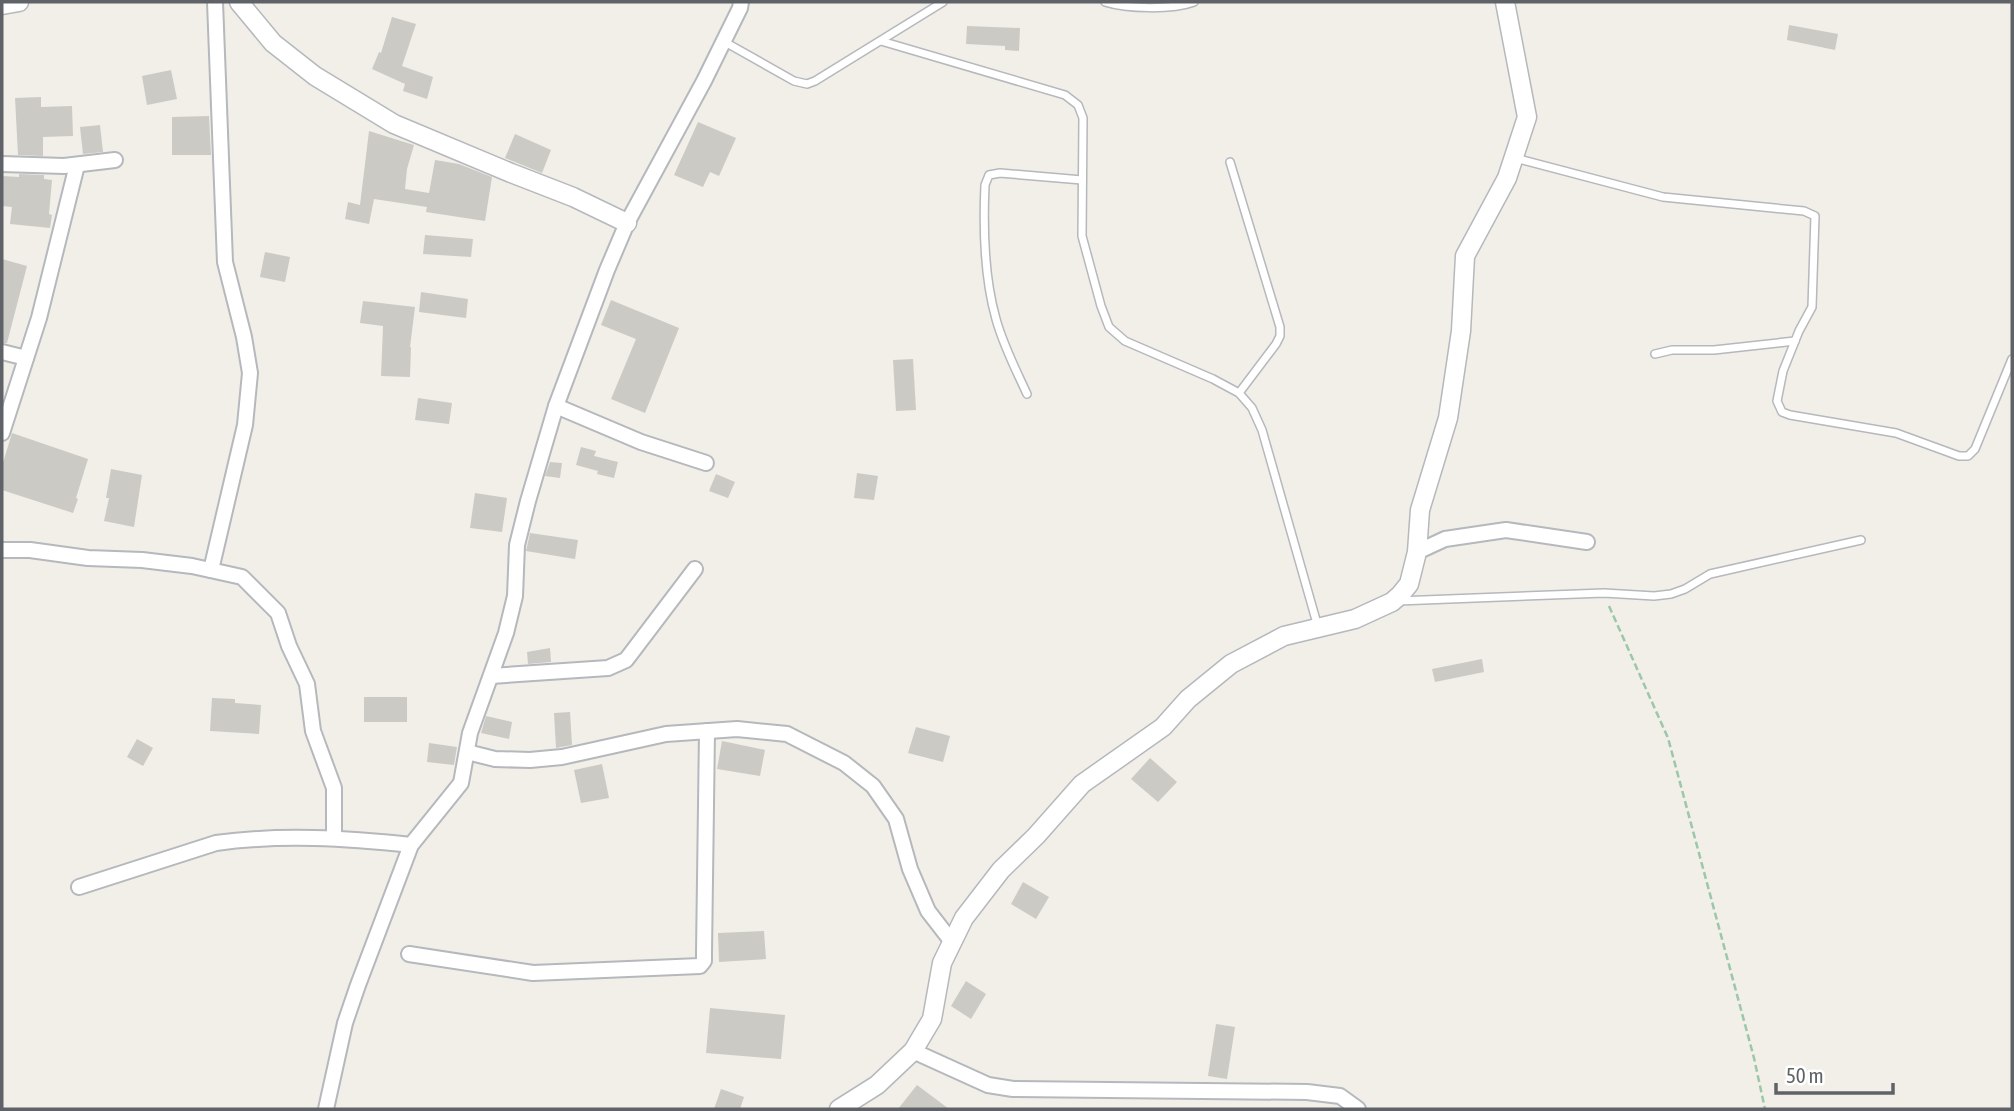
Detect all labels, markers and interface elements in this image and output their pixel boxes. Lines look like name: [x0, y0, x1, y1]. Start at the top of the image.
scale bar: [1776, 1052, 1893, 1096]
text: 50 m: [1786, 1063, 1824, 1087]

